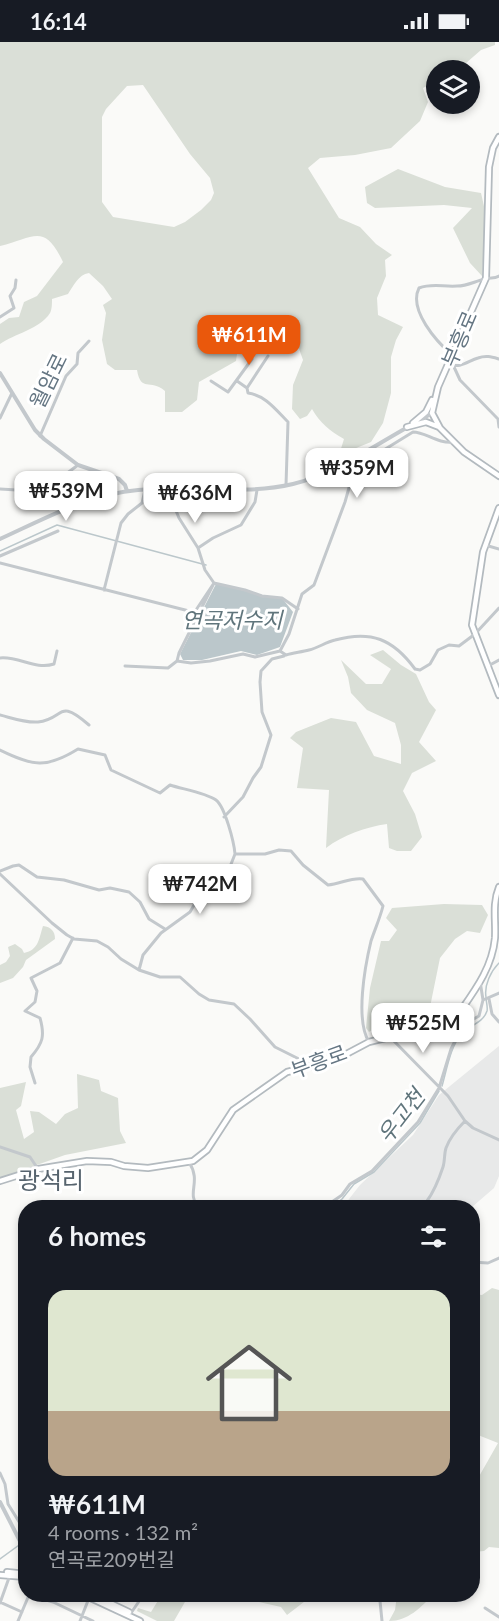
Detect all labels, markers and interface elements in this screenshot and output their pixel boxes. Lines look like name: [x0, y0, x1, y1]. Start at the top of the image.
text: 16:14: [30, 8, 87, 35]
map controls: [426, 60, 480, 114]
button: layers: [426, 60, 480, 114]
street label: 부흥로: [436, 307, 481, 370]
pin: ₩611M: [207, 315, 291, 366]
text: ₩611M: [211, 322, 287, 346]
street label: 월암로: [24, 349, 72, 412]
pin: ₩359M: [315, 448, 399, 499]
text: ₩359M: [319, 455, 395, 479]
pin: ₩539M: [24, 471, 108, 522]
pin: ₩636M: [153, 473, 237, 524]
text: ₩539M: [28, 478, 104, 502]
text: ₩636M: [157, 480, 233, 504]
water label: 연곡저수지: [181, 606, 284, 633]
pin: ₩742M: [158, 864, 242, 915]
text: ₩742M: [162, 871, 238, 895]
pin: ₩525M: [381, 1003, 465, 1054]
text: ₩525M: [385, 1010, 461, 1034]
street label: 부흥로: [287, 1039, 350, 1082]
water label: 우고천: [371, 1081, 432, 1148]
district label: 광석리: [18, 1165, 84, 1194]
text: 6 homes: [48, 1220, 146, 1252]
icon: filters: [417, 1220, 450, 1253]
icon: home: [195, 1329, 303, 1437]
text: ₩611M: [48, 1488, 146, 1520]
text: 4 rooms · 132 m²: [48, 1520, 198, 1544]
text: 연곡로209번길: [48, 1547, 175, 1571]

